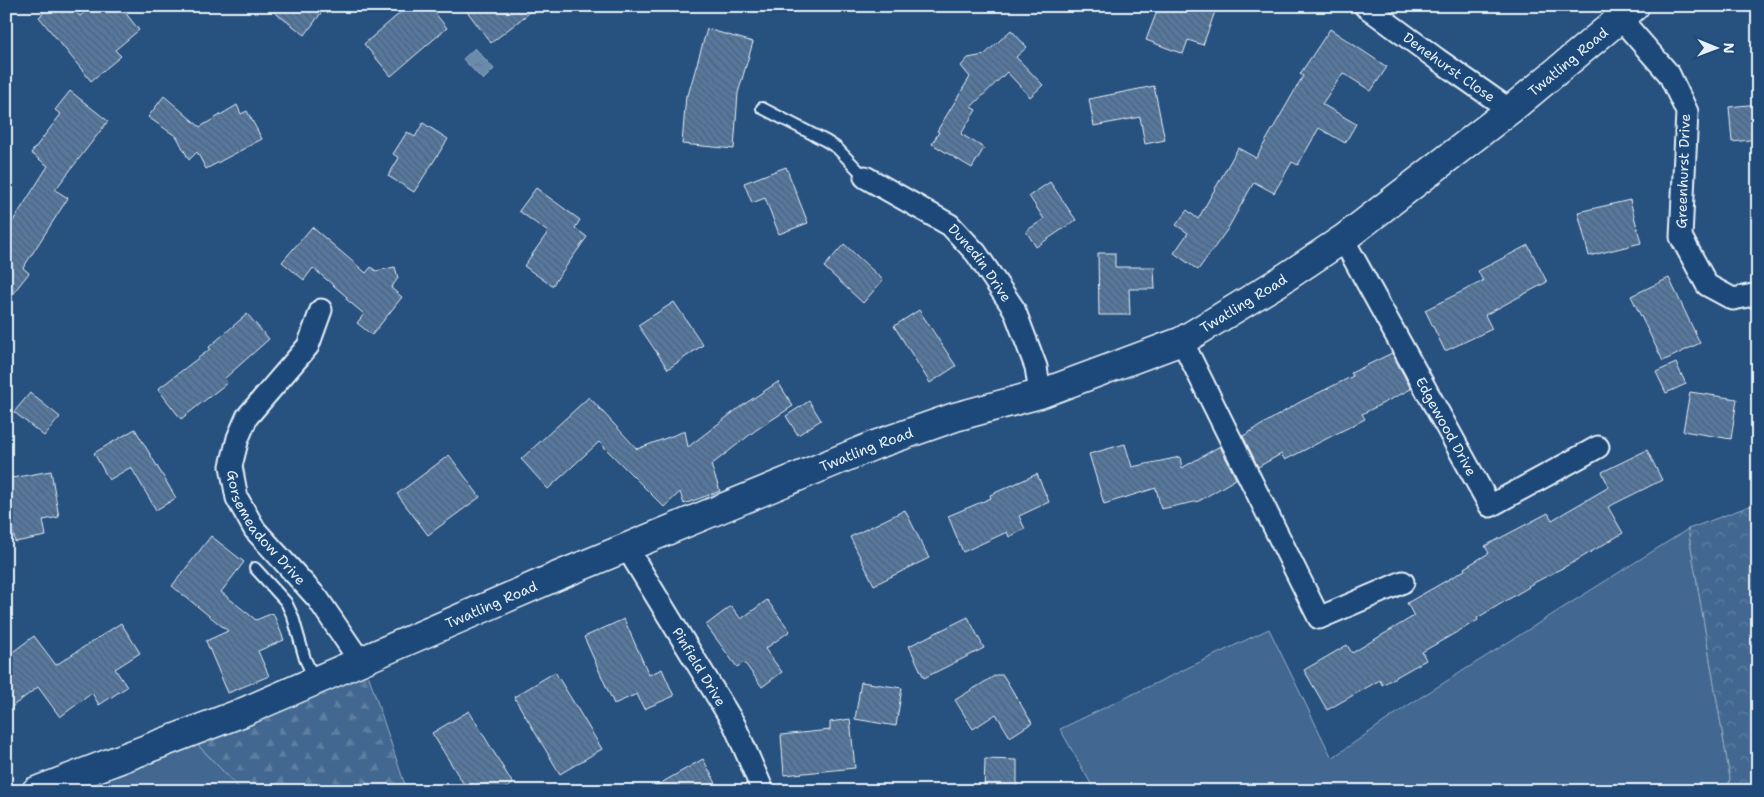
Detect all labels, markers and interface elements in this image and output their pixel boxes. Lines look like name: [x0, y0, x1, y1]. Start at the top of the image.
north arrow: [1692, 22, 1742, 72]
street label: Twatling Road: [1524, 23, 1612, 100]
street label: Denehurst Close: [1400, 28, 1499, 106]
text: N: [1720, 43, 1738, 54]
street label: Greenhurst Drive: [1672, 113, 1694, 229]
street label: Dunedin Drive: [944, 220, 1016, 305]
street label: Twatling Road: [1197, 270, 1290, 337]
street label: Edgewood Drive: [1412, 374, 1481, 479]
street label: Twatling Road: [817, 423, 915, 476]
street label: Gorsemeadow Drive: [223, 469, 310, 589]
street label: Twatling Road: [442, 577, 540, 632]
street label: Pinfield Drive: [668, 624, 730, 710]

